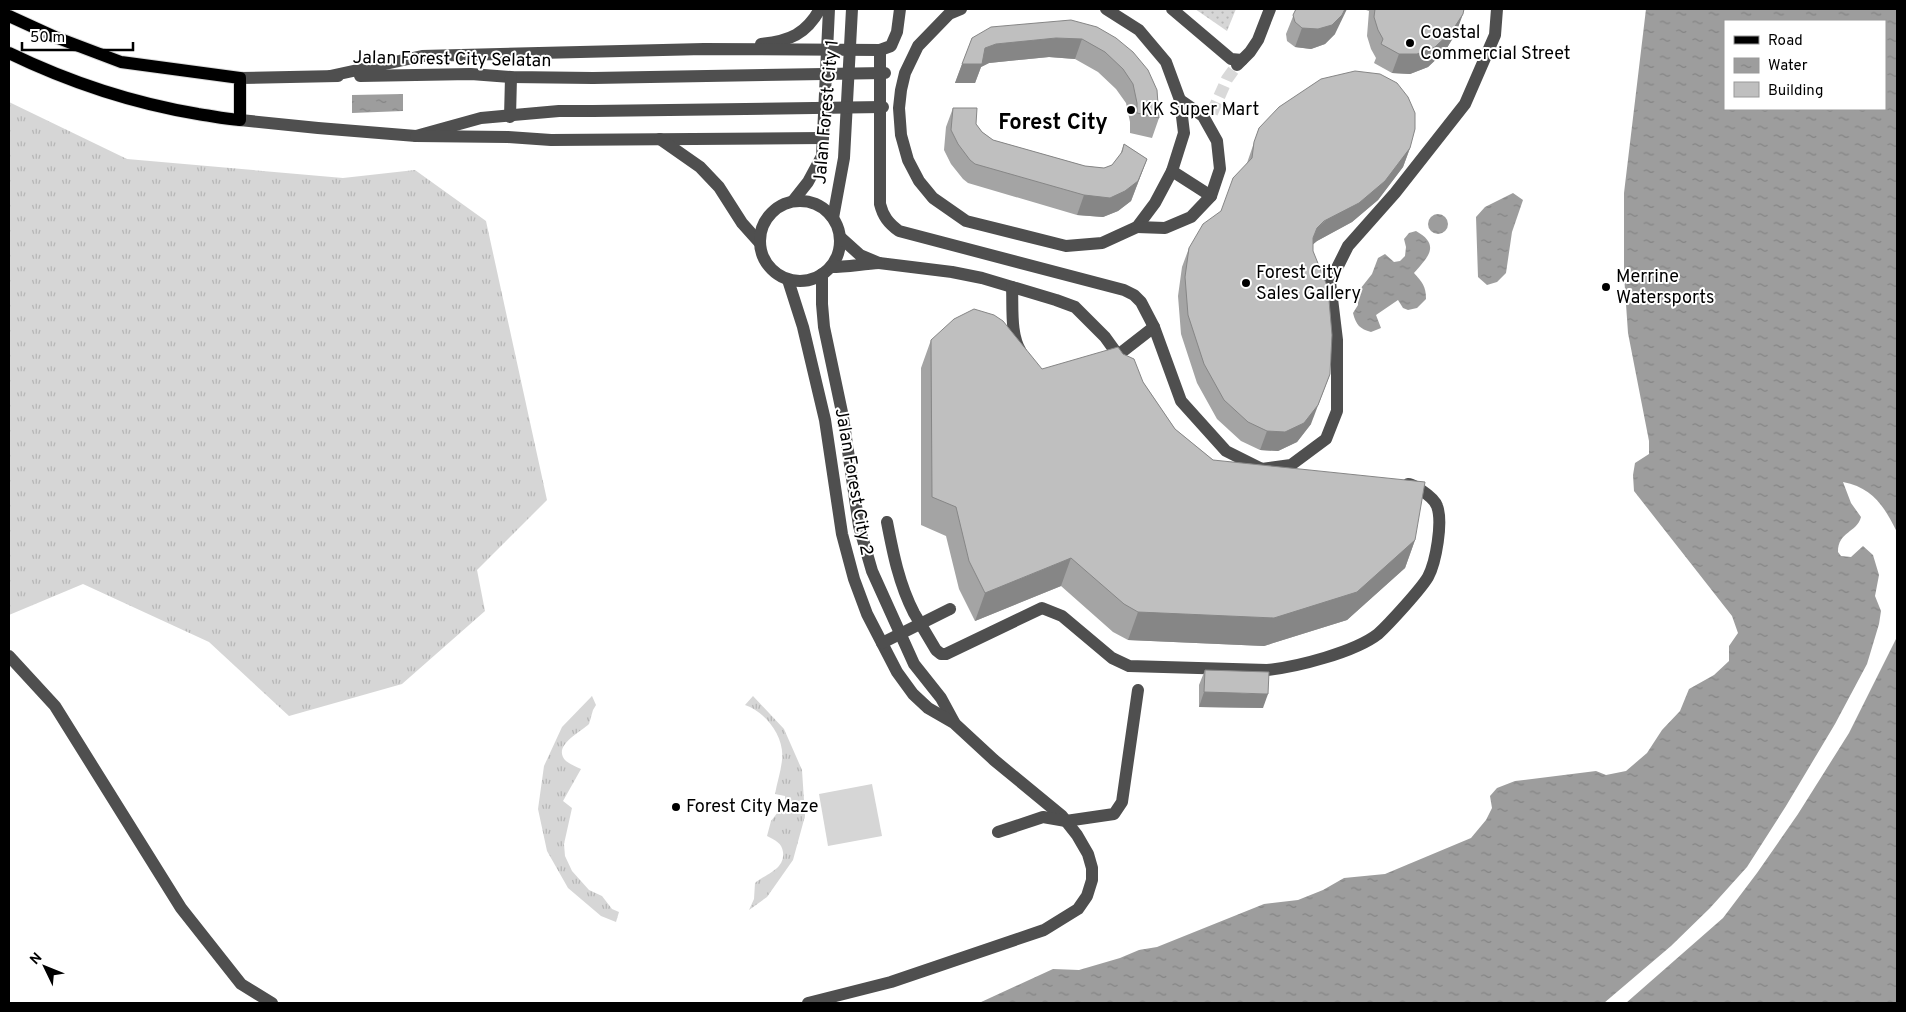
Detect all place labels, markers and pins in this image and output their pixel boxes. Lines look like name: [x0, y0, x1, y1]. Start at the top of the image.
place label: Coastal Commercial Street: [1420, 22, 1571, 66]
marker: Coastal Commercial Street: [1404, 37, 1416, 49]
place label: KK Super Mart: [1141, 99, 1259, 122]
marker: KK Super Mart: [1125, 104, 1137, 116]
place label: Forest City Sales Gallery: [1256, 262, 1361, 306]
place label: Merrine Watersports: [1616, 266, 1714, 310]
marker: Forest City Sales Gallery: [1240, 277, 1252, 289]
marker: Merrine Watersports: [1600, 281, 1612, 293]
place label: Forest City Maze: [686, 796, 818, 819]
marker: Forest City Maze: [670, 801, 682, 813]

